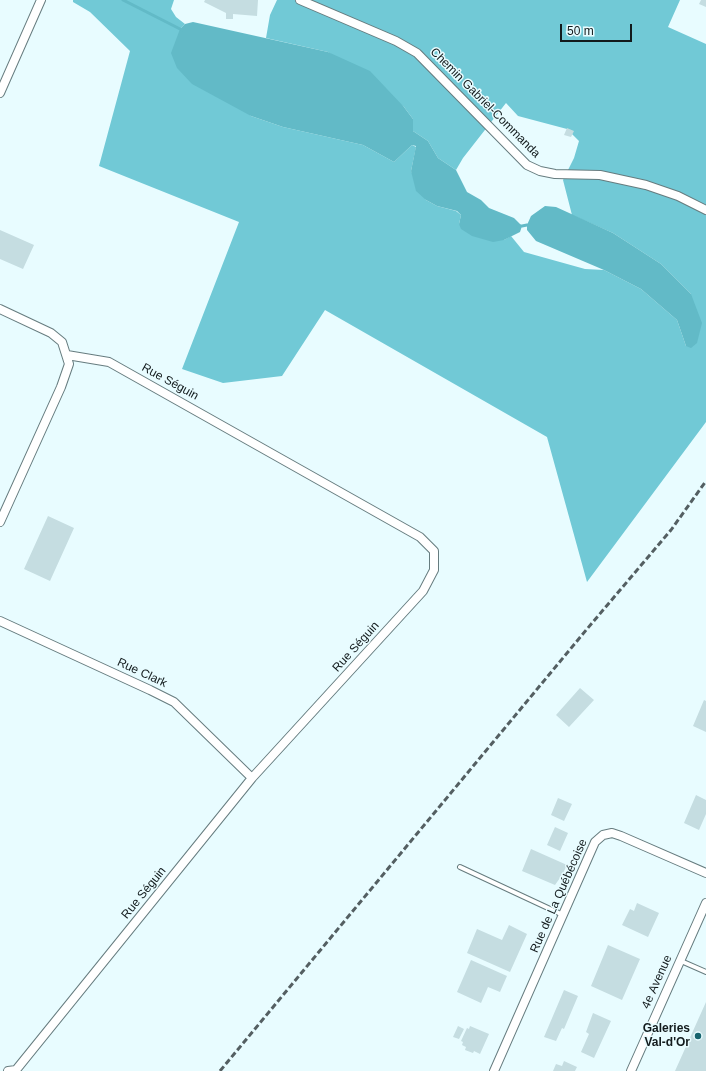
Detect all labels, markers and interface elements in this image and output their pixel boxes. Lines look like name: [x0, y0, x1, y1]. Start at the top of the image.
scale bar: [562, 16, 634, 42]
text: 50 m: [567, 24, 594, 38]
street label: Chemin Gabriel-Commanda: [427, 45, 543, 161]
street label: Rue Séguin: [139, 361, 201, 403]
street label: Rue Séguin: [330, 619, 382, 675]
street label: Rue Clark: [115, 655, 169, 691]
street label: Rue de La Québécoise: [527, 837, 591, 955]
street label: Rue Séguin: [119, 864, 169, 922]
street label: 4e Avenue: [639, 953, 675, 1011]
place label: Galeries Val-d'Or: [643, 1022, 690, 1050]
marker: Galeries Val-d'Or: [693, 1031, 703, 1041]

